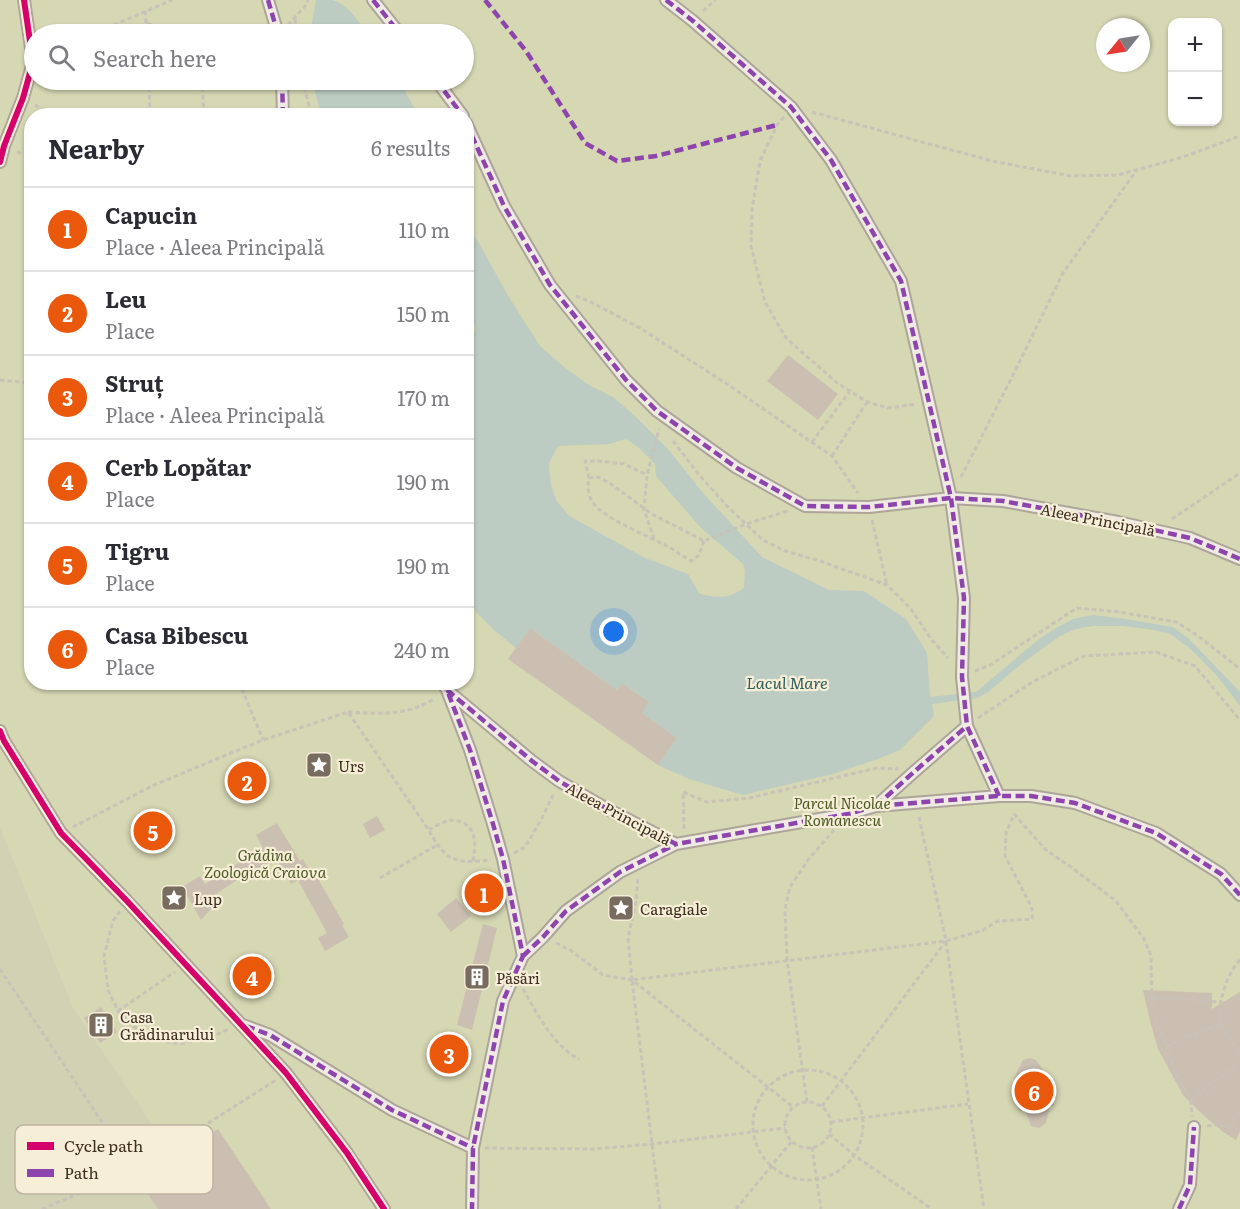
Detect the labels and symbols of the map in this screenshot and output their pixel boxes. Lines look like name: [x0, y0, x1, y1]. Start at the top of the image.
north arrow: [1096, 18, 1150, 72]
street label: Aleea Principală: [1039, 497, 1158, 542]
your location: [599, 617, 628, 646]
water label: Lacul Mare: [746, 670, 828, 694]
place icon: Urs: [304, 750, 334, 780]
place label: Urs: [338, 754, 364, 777]
pin: 2: [228, 758, 266, 804]
street label: Aleea Principală: [562, 776, 677, 851]
park label: Parcul Nicolae Romanescu: [793, 791, 891, 831]
pin: 5: [134, 808, 172, 854]
park label: Grădina Zoologică Craiova: [204, 843, 327, 883]
pin: 1: [464, 870, 504, 916]
place icon: Lup: [159, 883, 189, 913]
place label: Lup: [194, 887, 222, 910]
place icon: Caragiale: [606, 893, 636, 923]
place label: Caragiale: [640, 897, 708, 920]
pin: 4: [232, 954, 272, 998]
building icon: Păsări: [462, 962, 492, 992]
place label: Păsări: [496, 966, 540, 989]
place label: Casa Grădinarului: [120, 1005, 214, 1045]
building icon: Casa Grădinarului: [86, 1010, 116, 1040]
pin: 3: [430, 1032, 468, 1076]
pin: 6: [1014, 1068, 1054, 1114]
legend: [15, 1125, 213, 1194]
text: Cycle path: [64, 1133, 144, 1157]
text: Path: [64, 1160, 99, 1184]

